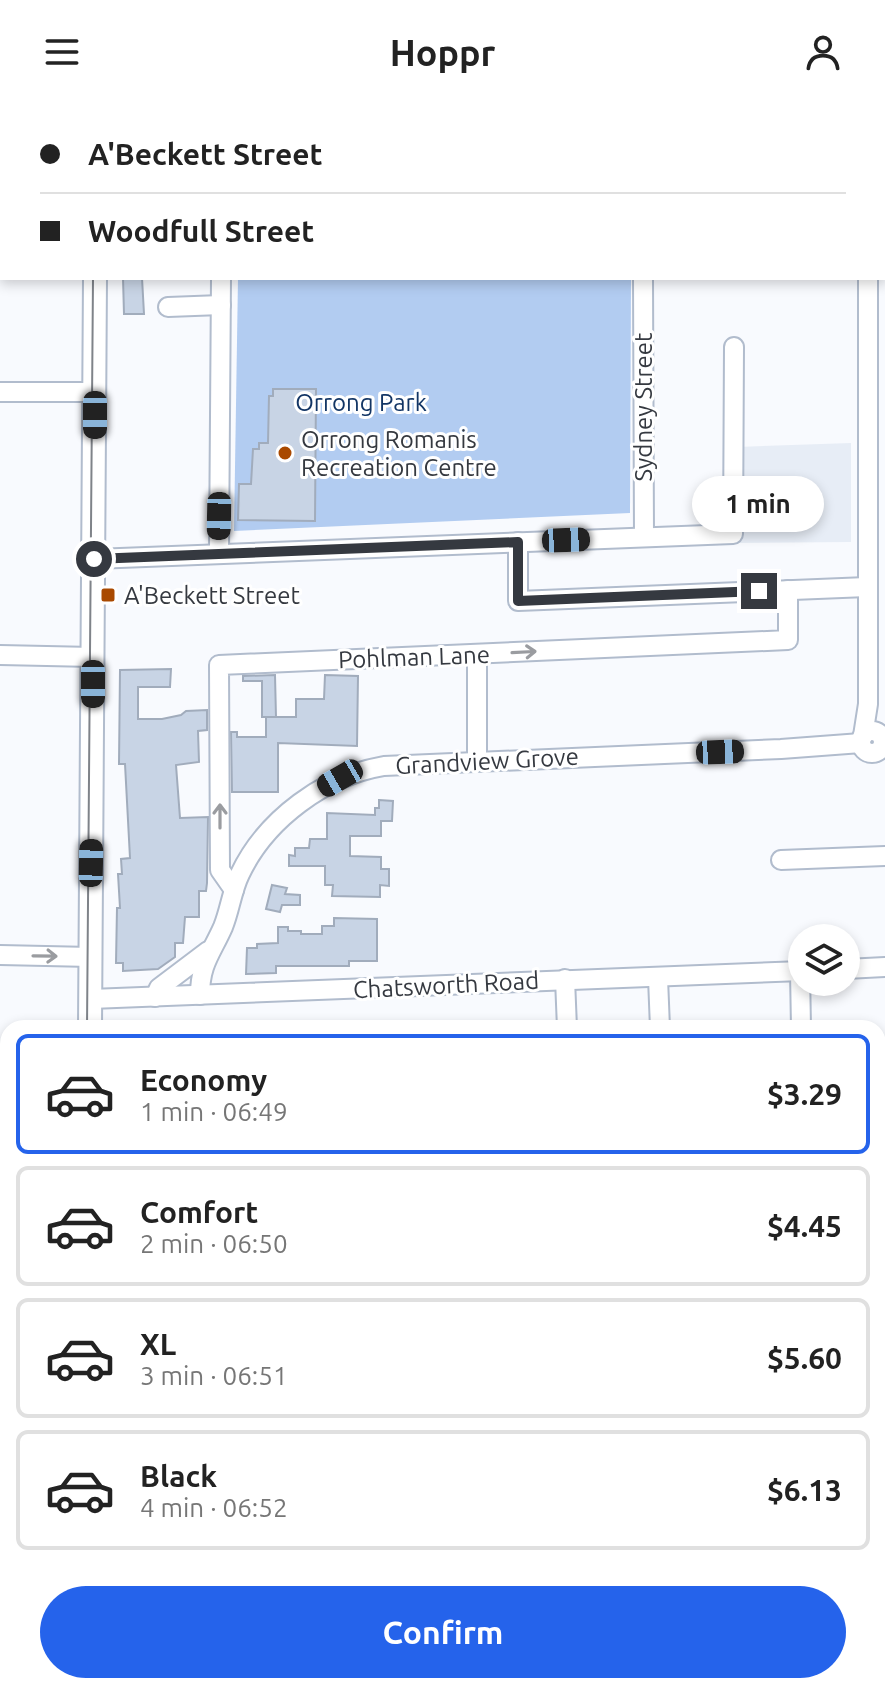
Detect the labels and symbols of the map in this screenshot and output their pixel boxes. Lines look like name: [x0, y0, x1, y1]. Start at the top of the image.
street label: Sydney Street: [630, 332, 657, 481]
park label: Orrong Park: [295, 389, 427, 416]
car: [83, 391, 107, 439]
place label: Orrong Romanis Recreation Centre: [301, 426, 497, 481]
marker: Orrong Romanis Recreation Centre: [276, 444, 294, 462]
callout: 1 min: [693, 475, 825, 531]
car: [207, 492, 231, 540]
car: [542, 527, 590, 553]
route start: [76, 541, 112, 577]
route end: [741, 573, 777, 609]
place label: A'Beckett Street: [124, 582, 300, 609]
marker: A'Beckett Street: [99, 586, 117, 604]
street label: Pohlman Lane: [338, 641, 490, 673]
one-way arrow: [510, 645, 537, 660]
car: [81, 660, 105, 708]
car: [696, 739, 744, 765]
street label: Grandview Grove: [394, 743, 580, 779]
car: [313, 756, 367, 800]
one-way arrow: [212, 803, 228, 830]
car: [79, 839, 103, 887]
one-way arrow: [31, 948, 58, 964]
street label: Chatsworth Road: [352, 967, 540, 1003]

